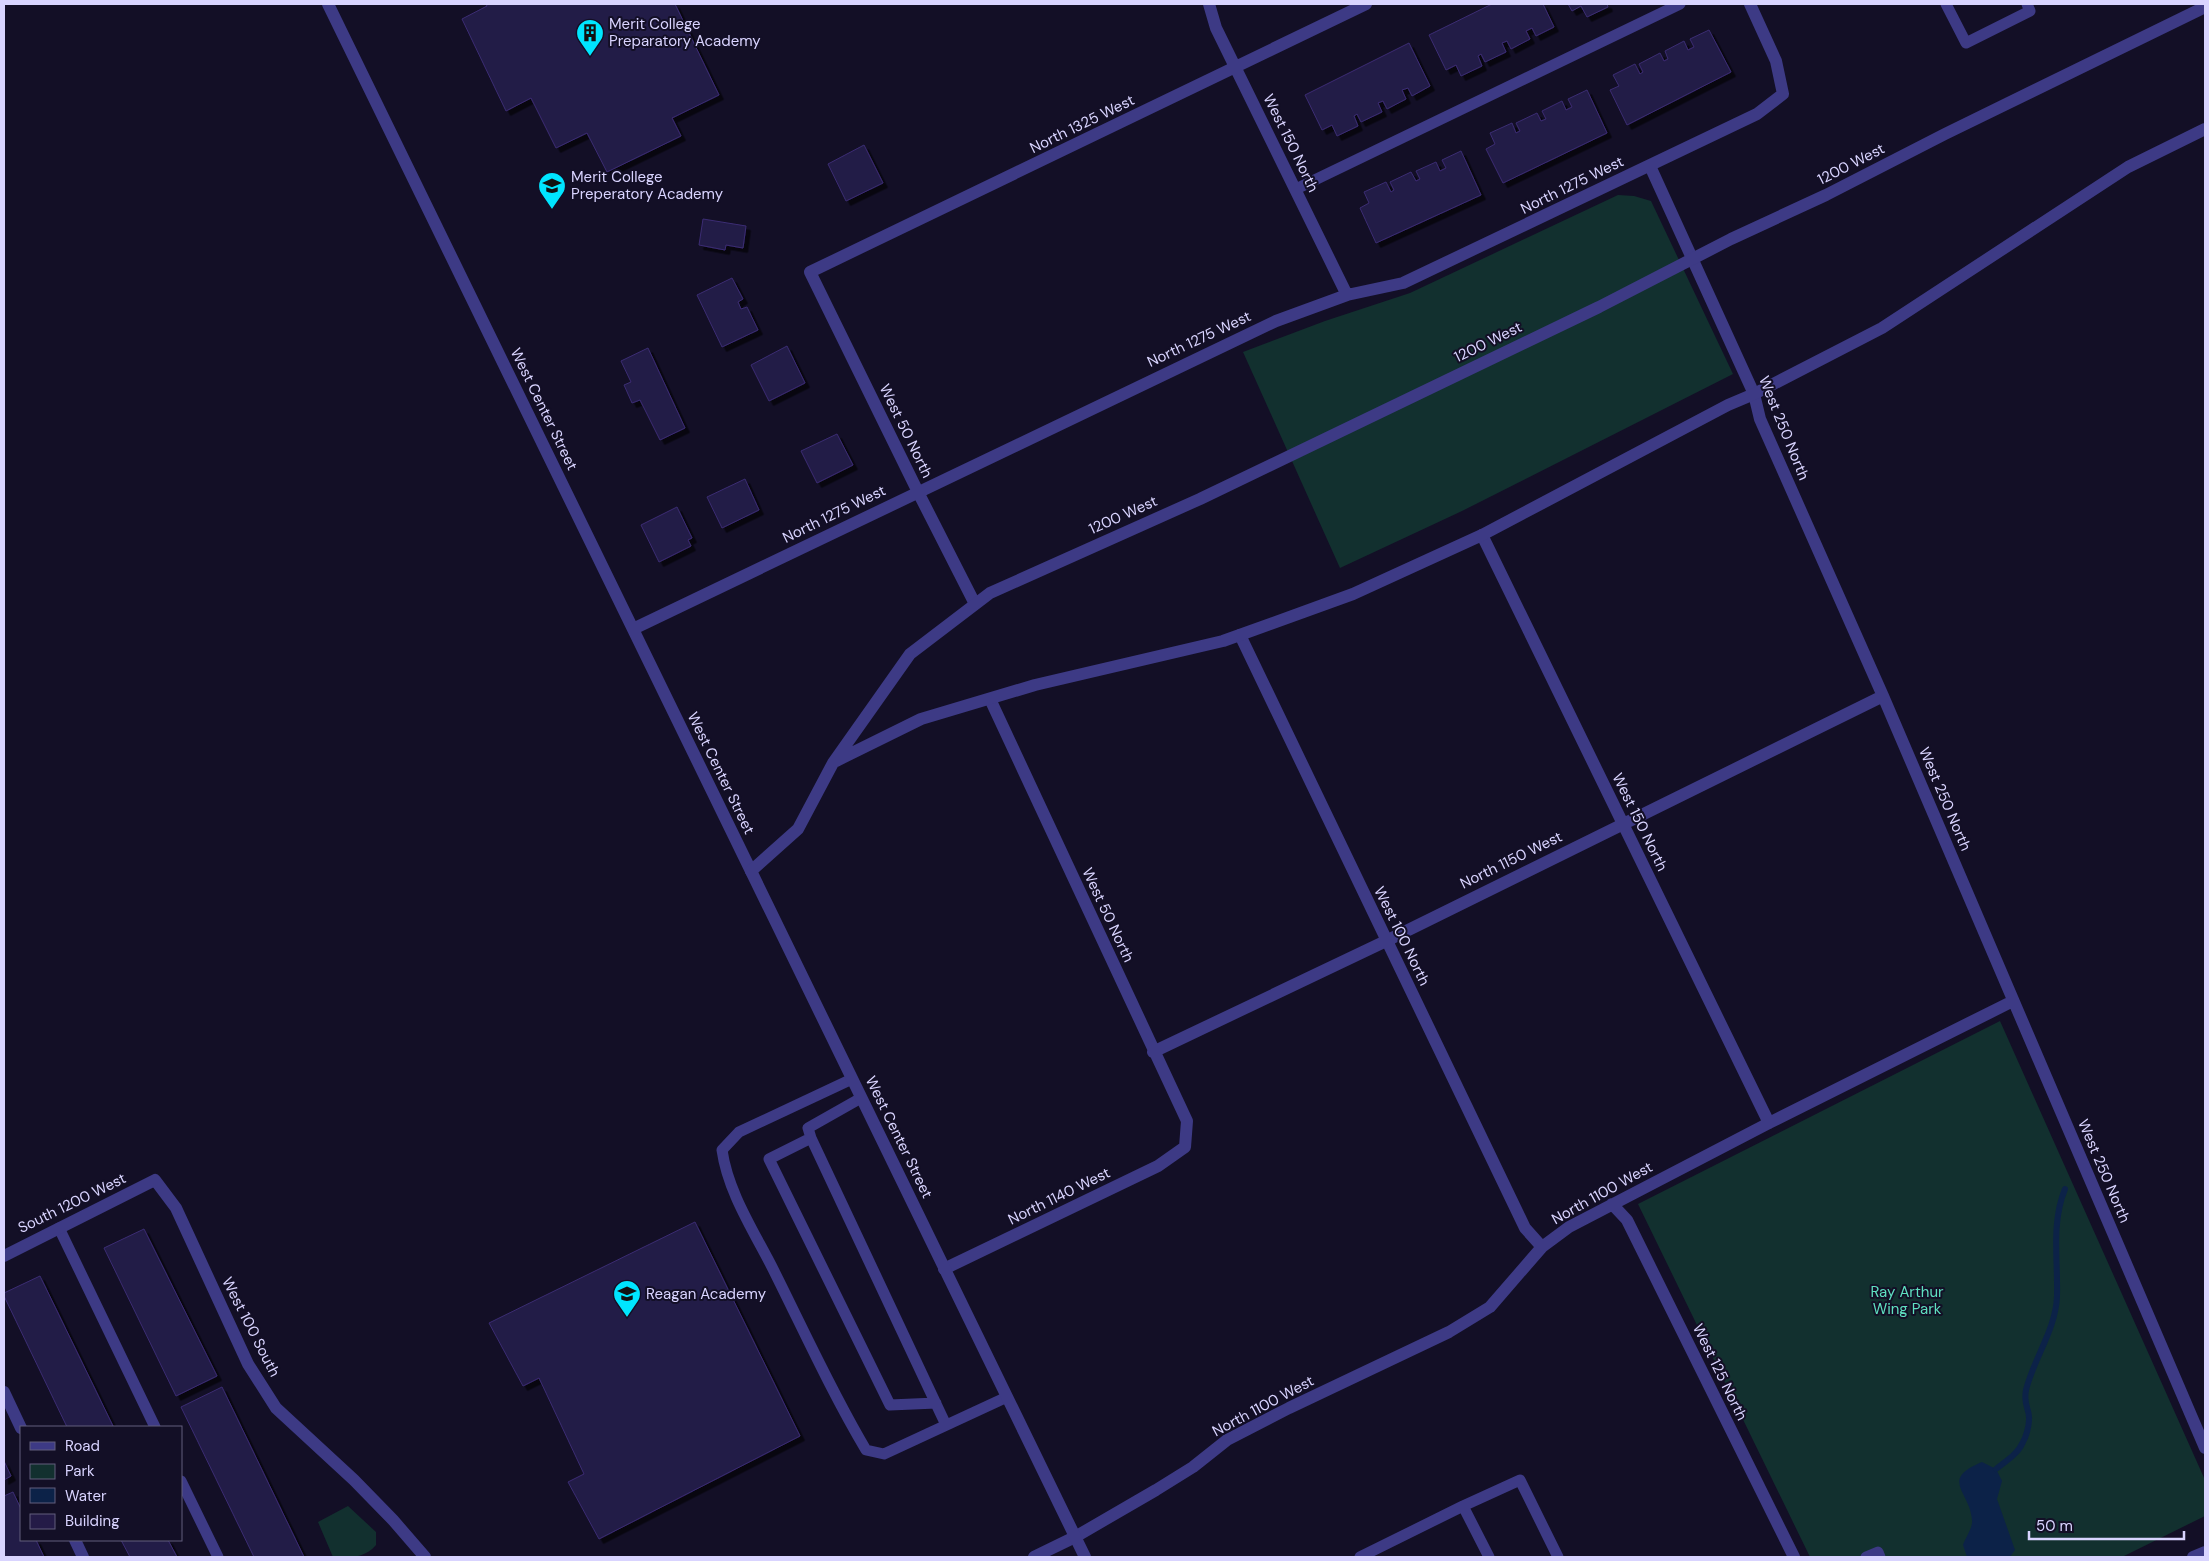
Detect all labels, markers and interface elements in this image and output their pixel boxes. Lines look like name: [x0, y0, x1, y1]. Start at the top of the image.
place label: Merit College Preparatory Academy: [609, 14, 761, 51]
building icon: Merit College Preparatory Academy: [575, 18, 605, 57]
street label: North 1325 West: [1026, 90, 1138, 158]
street label: West 150 North: [1259, 91, 1323, 195]
street label: 1200 West: [1814, 138, 1888, 189]
street label: North 1275 West: [1517, 151, 1627, 219]
place label: Merit College Preperatory Academy: [571, 167, 724, 204]
school or university icon: Merit College Preperatory Academy: [537, 171, 567, 210]
street label: North 1275 West: [1144, 306, 1254, 372]
street label: 1200 West: [1451, 317, 1525, 367]
street label: West Center Street: [506, 345, 582, 473]
street label: West 250 North: [1754, 373, 1814, 483]
street label: West 50 North: [875, 381, 937, 481]
street label: North 1275 West: [779, 480, 889, 548]
street label: 1200 West: [1086, 491, 1161, 539]
street label: West Center Street: [683, 709, 759, 837]
street label: West 250 North: [1914, 744, 1976, 854]
street label: West 150 North: [1608, 770, 1672, 874]
street label: North 1150 West: [1457, 827, 1566, 893]
street label: West 50 North: [1077, 865, 1139, 965]
street label: West 100 North: [1369, 883, 1435, 989]
street label: West Center Street: [861, 1073, 937, 1201]
street label: West 250 North: [2073, 1116, 2135, 1226]
street label: North 1100 West: [1548, 1157, 1656, 1229]
street label: North 1140 West: [1005, 1163, 1114, 1229]
street label: South 1200 West: [15, 1168, 129, 1238]
street label: West 100 South: [217, 1274, 285, 1380]
school or university icon: Reagan Academy: [612, 1279, 642, 1318]
park label: Ray Arthur Wing Park: [1870, 1282, 1944, 1319]
place label: Reagan Academy: [646, 1284, 767, 1304]
street label: West 125 North: [1688, 1320, 1752, 1424]
street label: North 1100 West: [1209, 1371, 1317, 1441]
legend: [20, 1426, 182, 1541]
text: Road: [65, 1436, 100, 1456]
text: Park: [65, 1461, 95, 1481]
text: Water: [65, 1486, 107, 1506]
scale bar: [2029, 1508, 2184, 1540]
text: Building: [65, 1511, 120, 1531]
text: 50 m: [2036, 1516, 2073, 1536]

